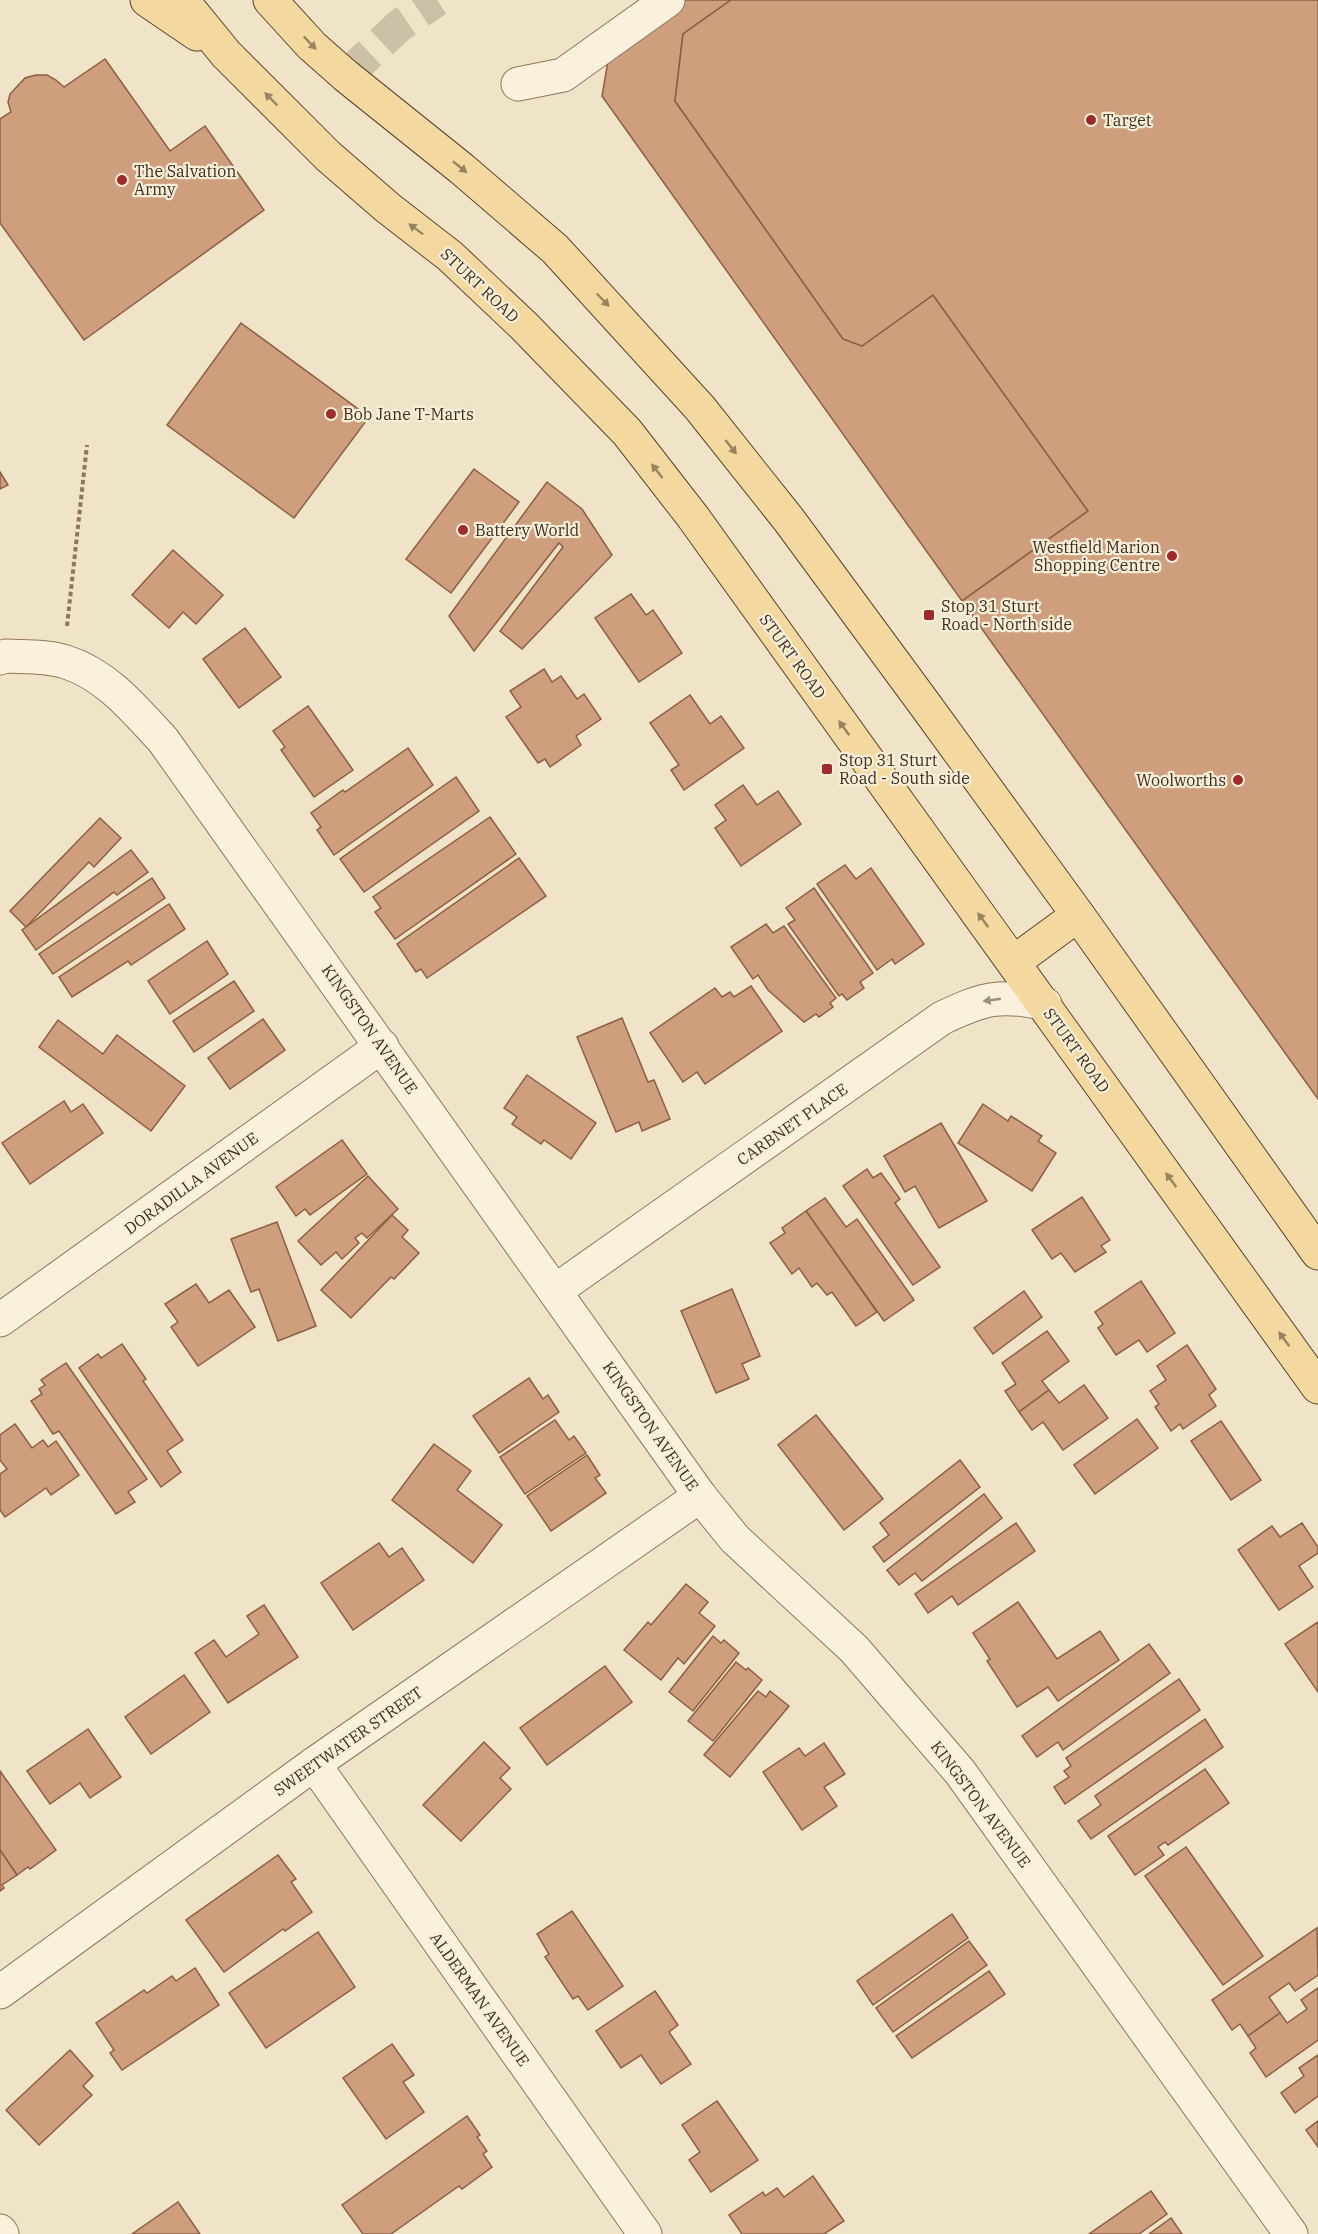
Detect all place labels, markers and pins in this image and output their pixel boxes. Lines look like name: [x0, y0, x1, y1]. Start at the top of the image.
place label: Target: [1103, 110, 1152, 130]
marker: Target: [1084, 113, 1098, 127]
place label: The Salvation Army: [134, 161, 237, 199]
marker: The Salvation Army: [115, 173, 129, 187]
place label: Bob Jane T-Marts: [343, 404, 474, 424]
marker: Bob Jane T-Marts: [324, 407, 338, 421]
place label: Battery World: [475, 520, 580, 540]
marker: Battery World: [456, 523, 470, 537]
place label: Westfield Marion Shopping Centre: [1032, 537, 1160, 575]
marker: Westfield Marion Shopping Centre: [1165, 549, 1179, 563]
place label: Stop 31 Sturt Road - North side: [941, 596, 1072, 634]
marker: Stop 31 Sturt Road - North side: [922, 608, 936, 622]
place label: Stop 31 Sturt Road - South side: [839, 750, 970, 788]
marker: Stop 31 Sturt Road - South side: [820, 762, 834, 776]
place label: Woolworths: [1136, 770, 1226, 790]
marker: Woolworths: [1231, 773, 1245, 787]

